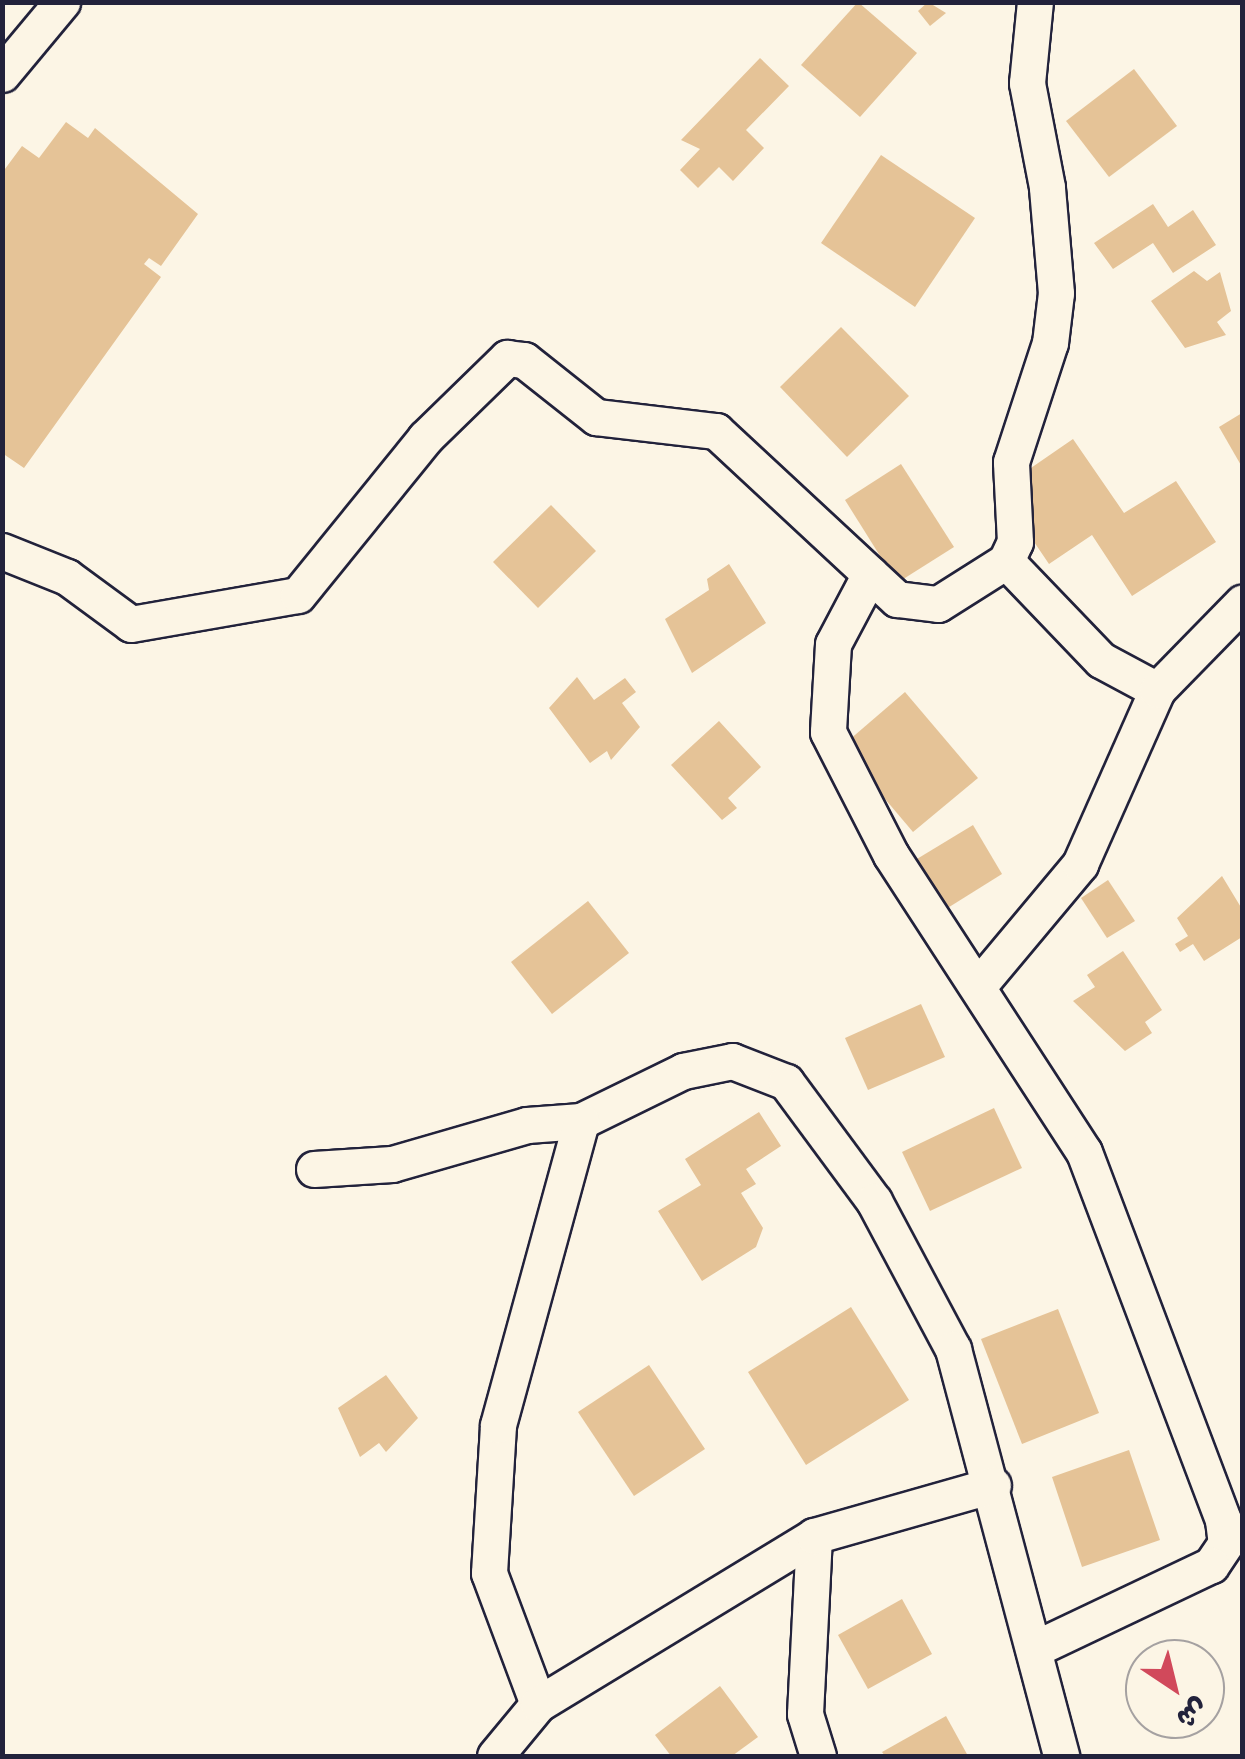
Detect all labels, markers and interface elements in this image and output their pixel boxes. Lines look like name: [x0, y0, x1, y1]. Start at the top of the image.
north arrow: [1125, 1639, 1225, 1739]
text: ش: [1168, 1688, 1215, 1736]

